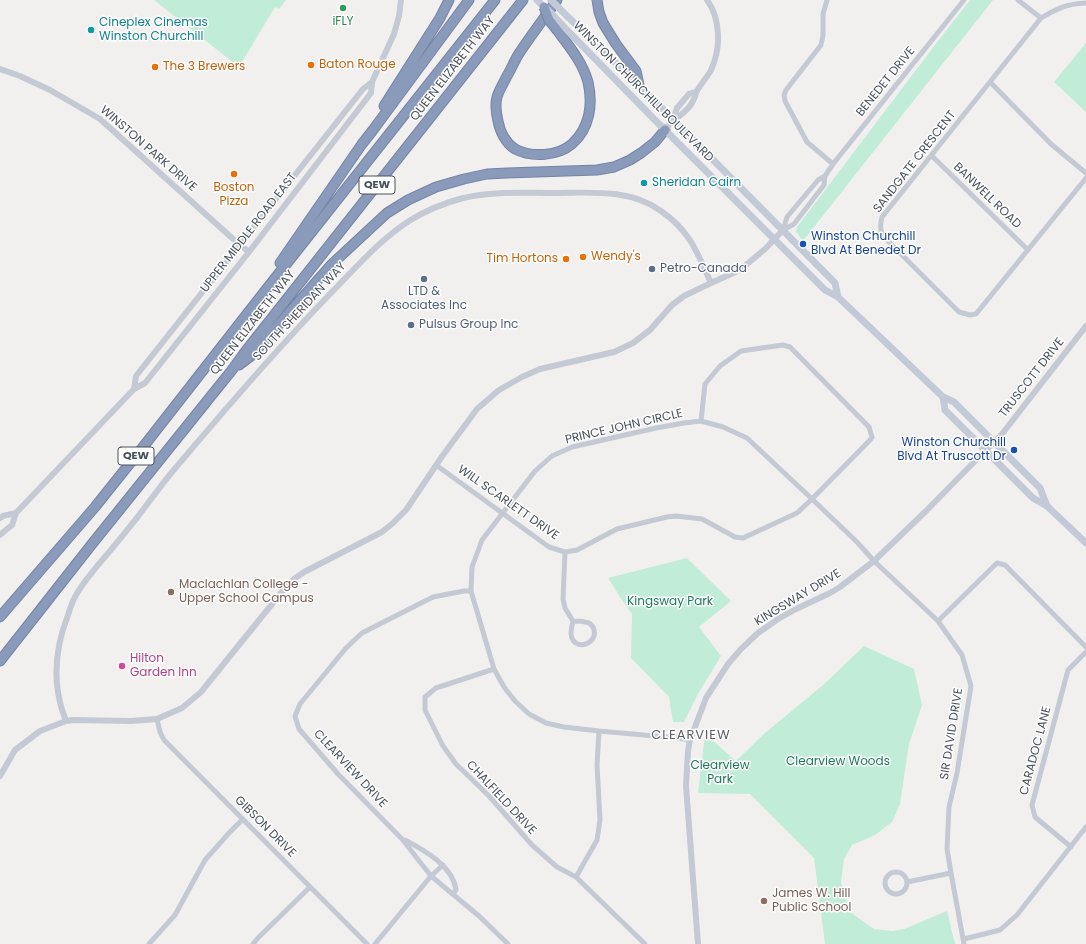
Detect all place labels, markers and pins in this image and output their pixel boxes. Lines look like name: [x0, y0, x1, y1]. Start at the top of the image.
marker: iFLY: [338, 3, 348, 13]
place label: iFLY: [332, 15, 354, 29]
place label: Cineplex Cinemas Winston Churchill: [99, 16, 208, 44]
marker: Cineplex Cinemas Winston Churchill: [86, 25, 96, 35]
place label: Baton Rouge: [319, 58, 396, 72]
place label: The 3 Brewers: [163, 60, 245, 74]
marker: Baton Rouge: [306, 60, 316, 70]
marker: The 3 Brewers: [150, 62, 160, 72]
marker: Boston Pizza: [229, 169, 239, 179]
place label: Sheridan Cairn: [652, 176, 741, 190]
marker: Sheridan Cairn: [639, 178, 649, 188]
place label: Boston Pizza: [213, 181, 255, 209]
place label: Winston Churchill Blvd At Benedet Dr: [811, 230, 921, 258]
marker: Winston Churchill Blvd At Benedet Dr: [798, 239, 808, 249]
place label: Wendy's: [591, 250, 641, 264]
place label: Tim Hortons: [487, 252, 558, 266]
marker: Wendy's: [578, 252, 588, 262]
marker: Tim Hortons: [561, 254, 571, 264]
place label: Petro-Canada: [660, 262, 747, 276]
marker: Petro-Canada: [647, 264, 657, 274]
marker: LTD & Associates Inc: [419, 274, 429, 284]
place label: LTD & Associates Inc: [381, 285, 467, 313]
place label: Pulsus Group Inc: [419, 318, 518, 332]
marker: Pulsus Group Inc: [406, 320, 416, 330]
place label: Winston Churchill Blvd At Truscott Dr: [897, 436, 1006, 464]
marker: Winston Churchill Blvd At Truscott Dr: [1009, 445, 1019, 455]
place label: Maclachlan College - Upper School Campus: [179, 578, 314, 606]
marker: Maclachlan College - Upper School Campus: [166, 587, 176, 597]
place label: Hilton Garden Inn: [130, 652, 197, 680]
marker: Hilton Garden Inn: [117, 661, 127, 671]
place label: James W. Hill Public School: [772, 887, 851, 915]
marker: James W. Hill Public School: [759, 896, 769, 906]

